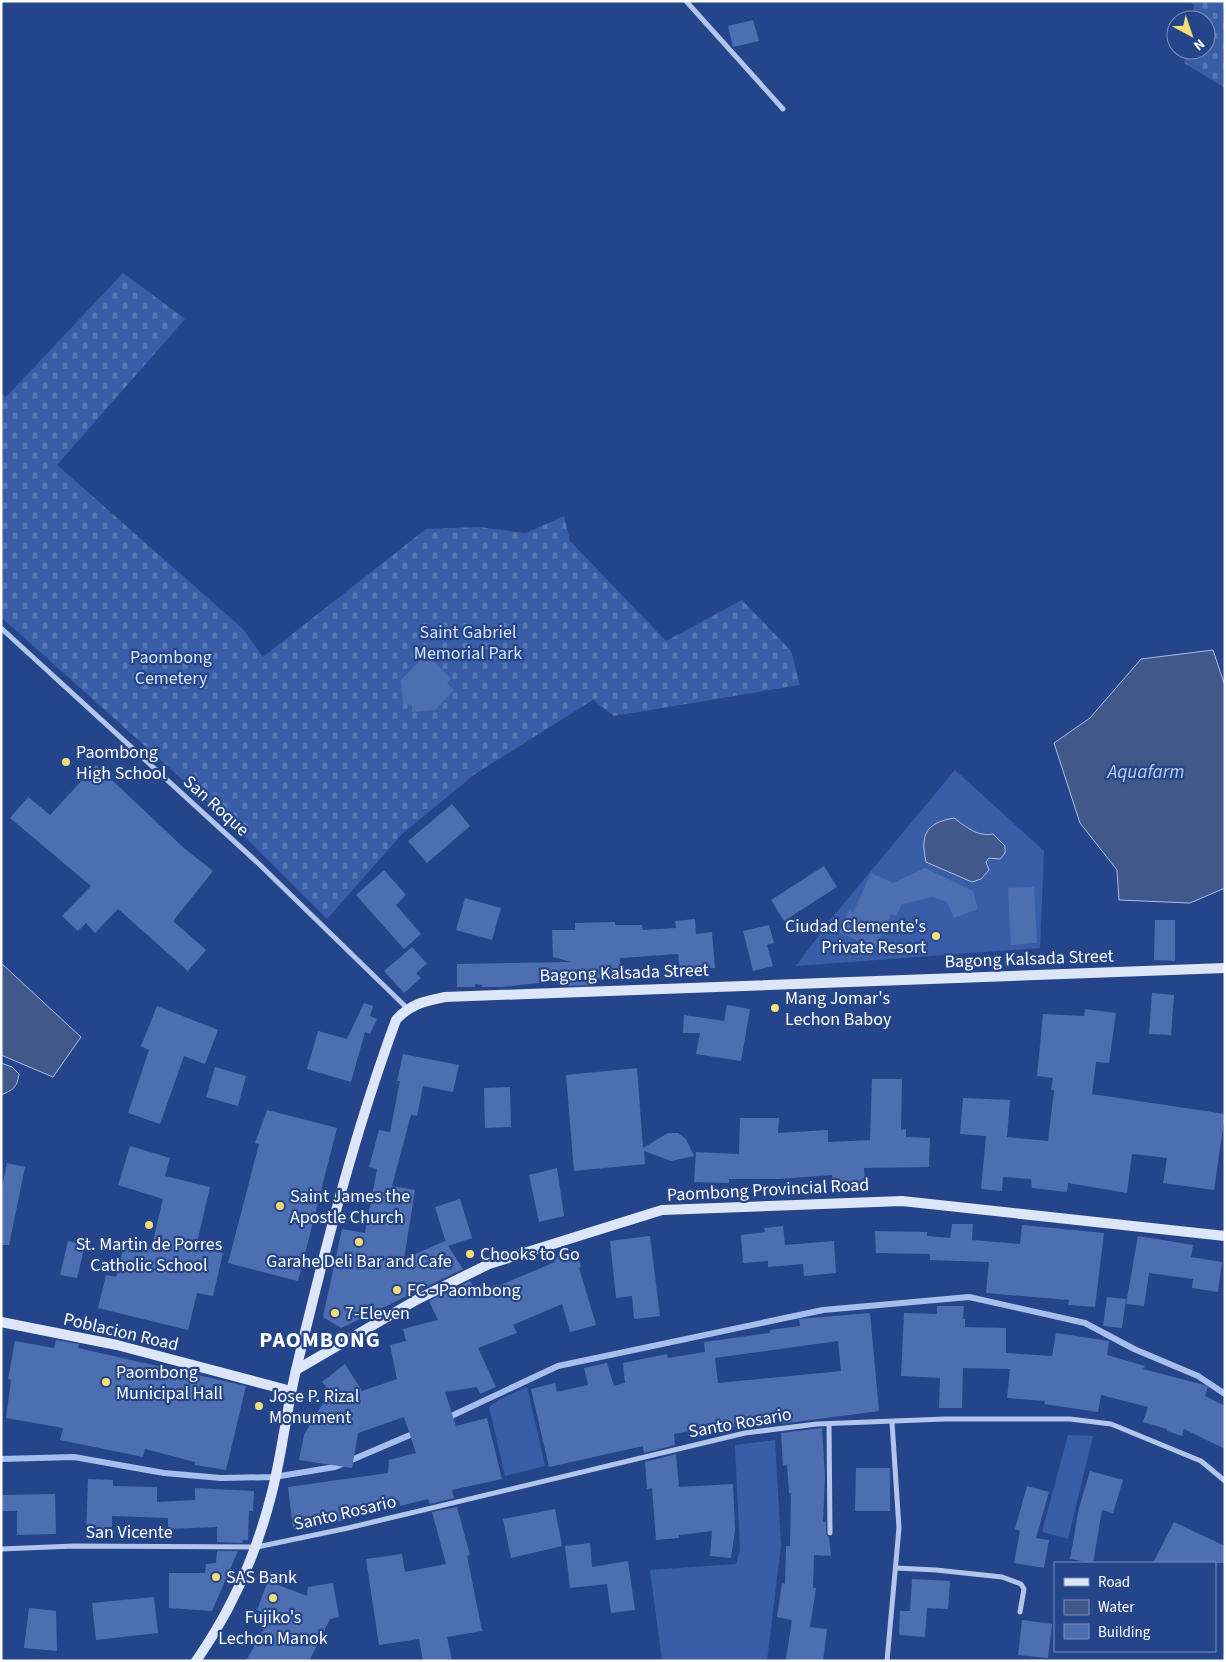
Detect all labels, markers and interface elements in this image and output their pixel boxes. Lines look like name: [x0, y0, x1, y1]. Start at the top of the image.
north arrow: [1166, 10, 1216, 60]
text: N: [1189, 34, 1209, 55]
park label: Saint Gabriel Memorial Park: [414, 620, 522, 666]
park label: Paombong Cemetery: [130, 645, 212, 691]
place label: Paombong High School: [76, 740, 166, 786]
marker: Paombong High School: [60, 756, 72, 768]
water label: Aquafarm: [1107, 759, 1184, 786]
street label: San Roque: [178, 770, 254, 842]
place label: Ciudad Clemente's Private Resort: [785, 914, 926, 960]
marker: Ciudad Clemente's Private Resort: [930, 930, 942, 942]
street label: Bagong Kalsada Street: [944, 944, 1114, 974]
street label: Bagong Kalsada Street: [539, 958, 709, 988]
place label: Mang Jomar's Lechon Baboy: [785, 986, 892, 1032]
marker: Mang Jomar's Lechon Baboy: [769, 1002, 781, 1014]
street label: Paombong Provincial Road: [666, 1172, 870, 1208]
place label: Saint James the Apostle Church: [290, 1184, 410, 1230]
marker: Saint James the Apostle Church: [274, 1200, 286, 1212]
marker: St. Martin de Porres Catholic School: [143, 1219, 155, 1231]
place label: St. Martin de Porres Catholic School: [76, 1232, 222, 1278]
marker: Garahe Deli Bar and Cafe: [353, 1236, 365, 1248]
place label: Chooks to Go: [480, 1242, 580, 1267]
marker: Chooks to Go: [464, 1248, 476, 1260]
place label: Garahe Deli Bar and Cafe: [266, 1249, 452, 1274]
place label: FC - Paombong: [407, 1278, 521, 1303]
marker: FC - Paombong: [391, 1284, 403, 1296]
place label: 7-Eleven: [345, 1301, 410, 1326]
street label: Poblacion Road: [61, 1307, 181, 1357]
marker: 7-Eleven: [329, 1307, 341, 1319]
district label: PAOMBONG: [259, 1324, 381, 1356]
place label: Paombong Municipal Hall: [116, 1360, 223, 1406]
marker: Paombong Municipal Hall: [100, 1376, 112, 1388]
place label: Jose P. Rizal Monument: [269, 1384, 359, 1430]
marker: Jose P. Rizal Monument: [253, 1400, 265, 1412]
street label: Santo Rosario: [686, 1402, 794, 1444]
street label: Santo Rosario: [291, 1489, 399, 1537]
street label: San Vicente: [85, 1520, 173, 1545]
legend: [1054, 1562, 1216, 1652]
place label: SAS Bank: [226, 1565, 297, 1590]
marker: SAS Bank: [210, 1571, 222, 1583]
text: Road: [1098, 1572, 1130, 1593]
marker: Fujiko's Lechon Manok: [267, 1592, 279, 1604]
text: Water: [1098, 1597, 1135, 1618]
place label: Fujiko's Lechon Manok: [218, 1605, 328, 1651]
text: Building: [1098, 1622, 1151, 1643]

